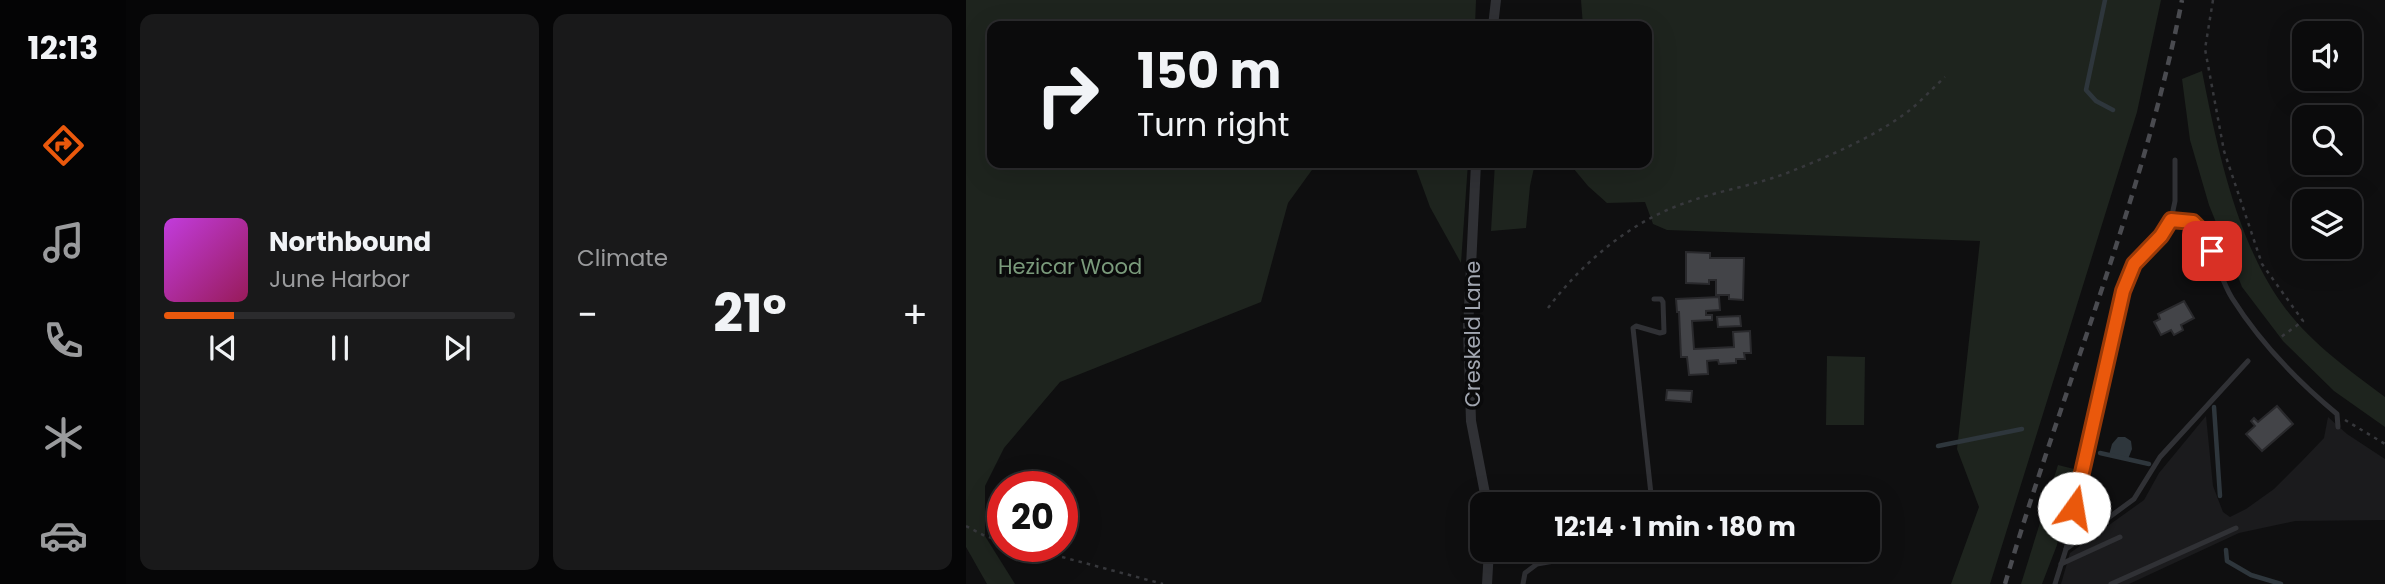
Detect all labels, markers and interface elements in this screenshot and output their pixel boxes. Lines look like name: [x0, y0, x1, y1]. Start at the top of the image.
map controls: [2292, 21, 2362, 259]
button: sound: [2292, 21, 2362, 91]
text: 12:13: [28, 25, 98, 70]
text: 150 m: [1137, 37, 1282, 105]
icon: right: [1022, 49, 1113, 140]
text: Turn right: [1137, 102, 1289, 147]
button: search: [2292, 105, 2362, 175]
icon: directions: [39, 121, 88, 170]
button: layers: [2292, 189, 2362, 259]
icon: music: [39, 218, 88, 267]
pin: [2182, 221, 2242, 281]
text: Northbound: [269, 224, 431, 260]
icon: arrive: [2193, 232, 2231, 270]
text: Climate: [577, 242, 668, 274]
park label: Hezicar Wood: [998, 252, 1142, 281]
street label: Creskeld Lane: [1458, 261, 1487, 407]
text: June Harbor: [269, 263, 410, 295]
text: 21°: [713, 277, 787, 350]
text: −: [577, 288, 598, 341]
text: +: [902, 288, 928, 341]
icon: phone: [39, 316, 88, 365]
icon: previous: [204, 329, 242, 367]
icon: pause: [321, 329, 359, 367]
icon: next: [438, 329, 476, 367]
icon: climate: [39, 413, 88, 462]
speed limit sign: 20: [987, 471, 1078, 562]
position arrow: [2037, 471, 2111, 545]
text: 12:14 · 1 min · 180 m: [1554, 509, 1796, 545]
icon: car: [39, 511, 88, 560]

